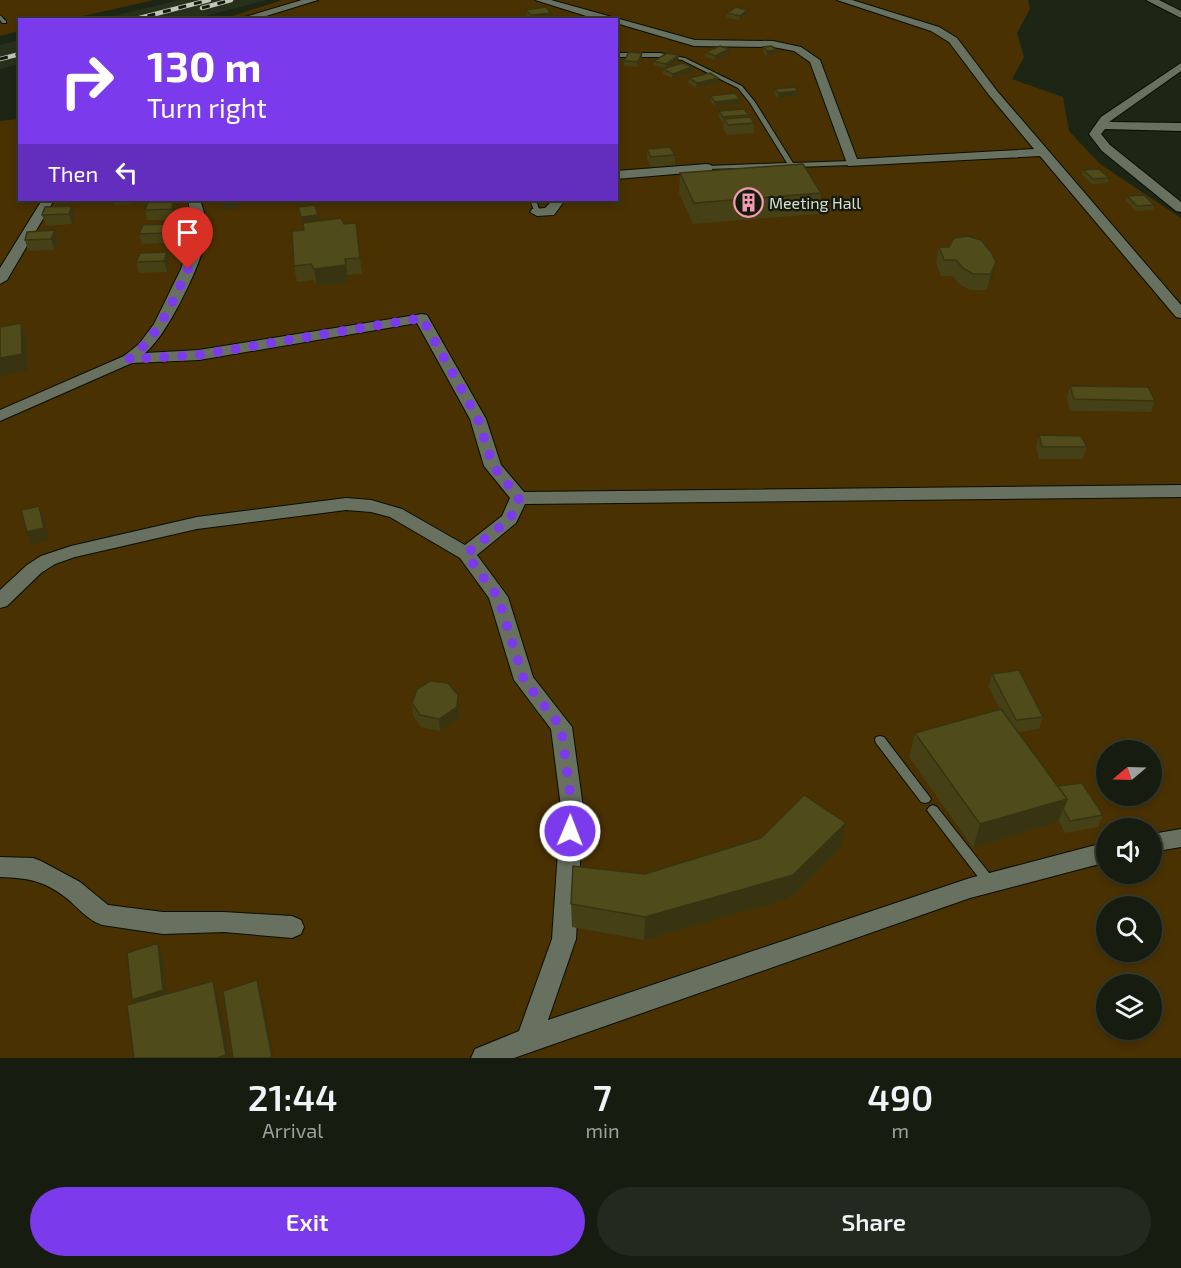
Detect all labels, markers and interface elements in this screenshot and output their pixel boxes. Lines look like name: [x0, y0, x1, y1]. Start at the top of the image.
text: 130 m: [147, 40, 262, 90]
icon: right: [48, 42, 126, 120]
text: Turn right: [147, 91, 267, 123]
icon: left: [110, 156, 143, 189]
text: Then: [48, 160, 98, 186]
building icon: Meeting Hall: [732, 187, 764, 219]
place label: Meeting Hall: [769, 193, 861, 212]
pin: [162, 207, 213, 269]
icon: arrive: [171, 216, 204, 249]
north arrow: [1096, 740, 1162, 806]
map controls: [1096, 740, 1162, 1040]
position arrow: [538, 799, 602, 863]
button: sound: [1096, 818, 1162, 884]
button: search: [1096, 896, 1162, 962]
button: layers: [1096, 974, 1162, 1040]
text: 21:44: [248, 1075, 338, 1118]
text: 7: [593, 1075, 612, 1118]
text: 490: [867, 1075, 933, 1118]
text: Arrival: [262, 1118, 323, 1142]
text: min: [585, 1118, 620, 1142]
text: m: [891, 1118, 909, 1142]
button: Exit: [30, 1187, 585, 1256]
button: Share: [597, 1187, 1151, 1256]

